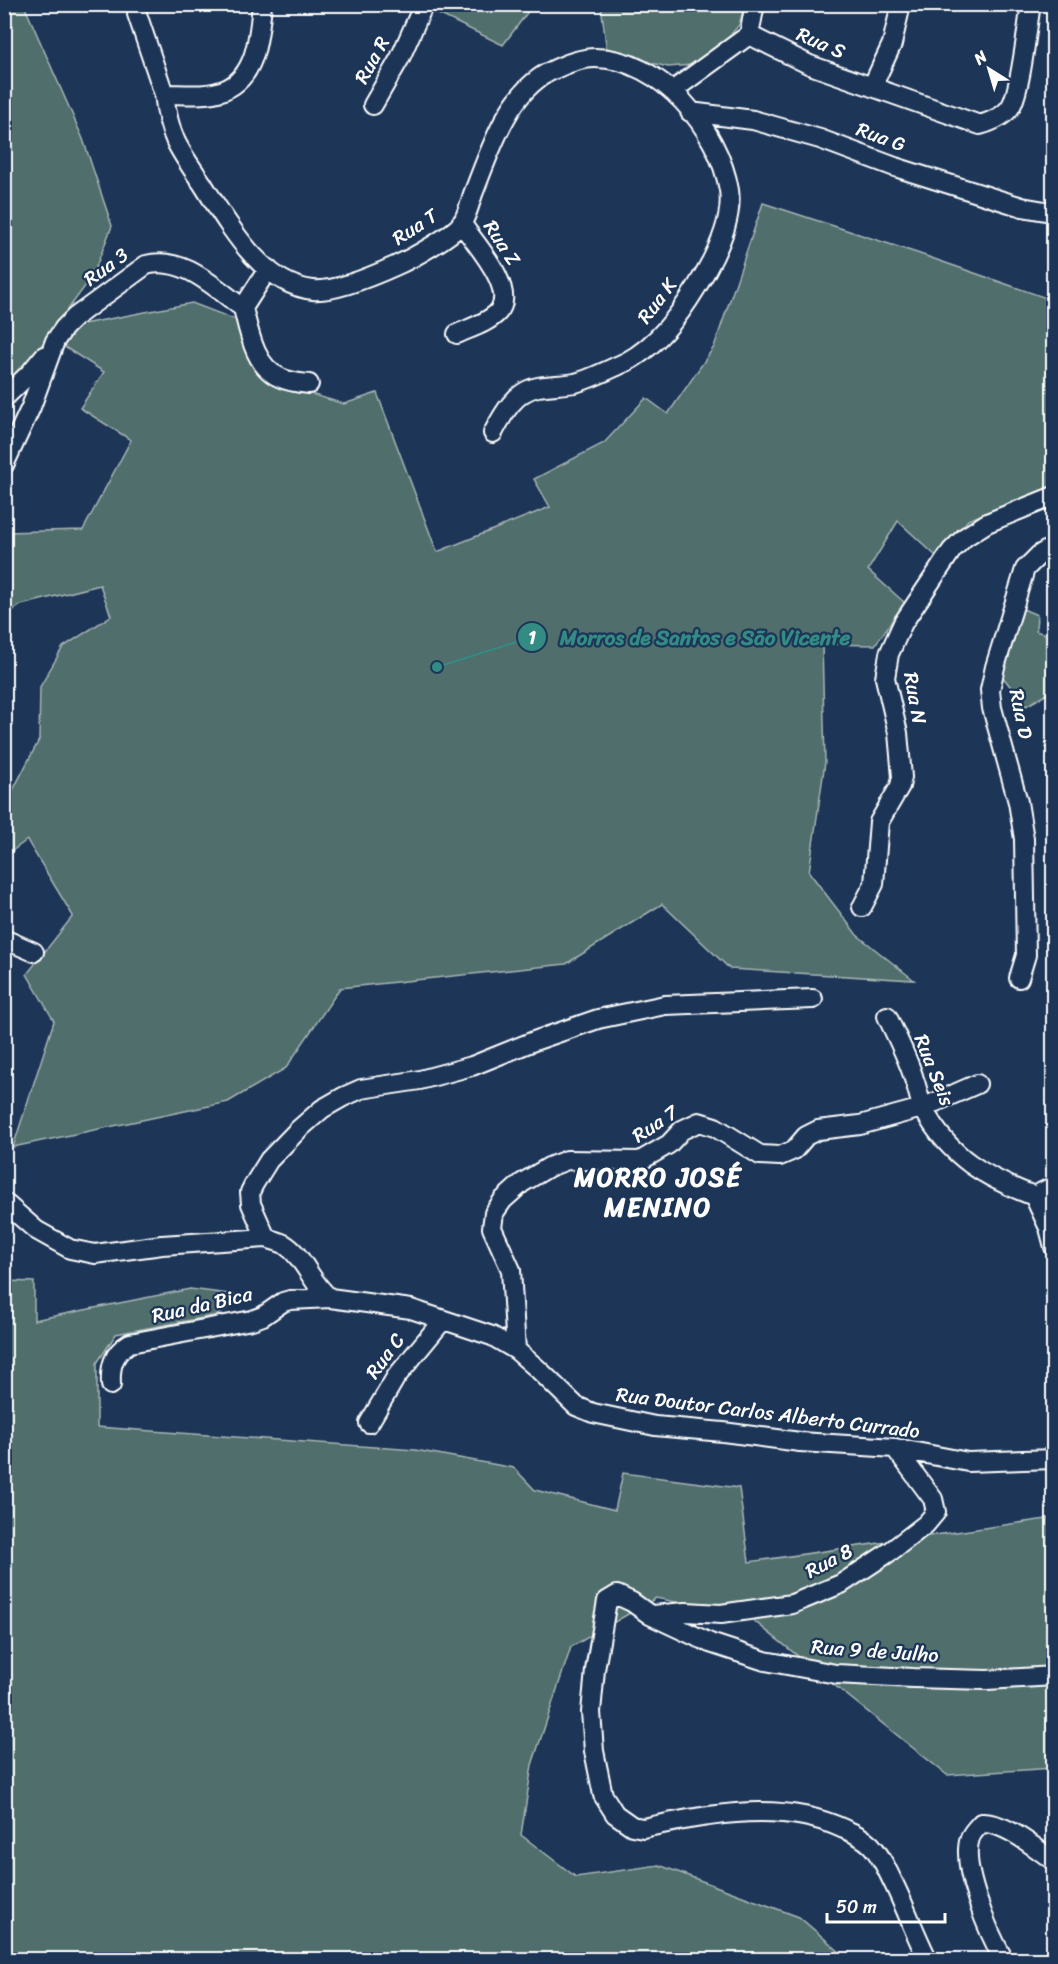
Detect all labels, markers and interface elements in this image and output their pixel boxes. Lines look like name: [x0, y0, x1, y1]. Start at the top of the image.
street label: Rua S: [791, 17, 852, 69]
street label: Rua R: [345, 30, 399, 90]
north arrow: [959, 39, 1019, 99]
text: N: [966, 42, 994, 73]
street label: Rua G: [851, 112, 911, 162]
street label: Rua T: [385, 198, 446, 255]
street label: Rua Z: [474, 213, 530, 274]
street label: Rua 3: [76, 238, 136, 296]
street label: Rua K: [628, 270, 687, 332]
callout: Morros de Santos e São Vicente: [517, 618, 862, 657]
text: Morros de Santos e São Vicente: [559, 619, 850, 657]
text: 1: [528, 622, 536, 654]
street label: Rua N: [893, 669, 937, 727]
street label: Rua D: [999, 686, 1043, 742]
street label: Rua Seis: [904, 1029, 965, 1112]
street label: Rua 7: [625, 1095, 687, 1152]
district label: MORRO JOSÉ MENINO: [573, 1154, 743, 1230]
street label: Rua da Bica: [148, 1276, 257, 1334]
street label: Rua C: [356, 1325, 414, 1387]
street label: Rua Doutor Carlos Alberto Currado: [614, 1377, 922, 1449]
street label: Rua 8: [799, 1534, 859, 1588]
street label: Rua 9 de Julho: [810, 1629, 940, 1673]
scale bar: [827, 1886, 946, 1924]
text: 50 m: [836, 1891, 877, 1923]

